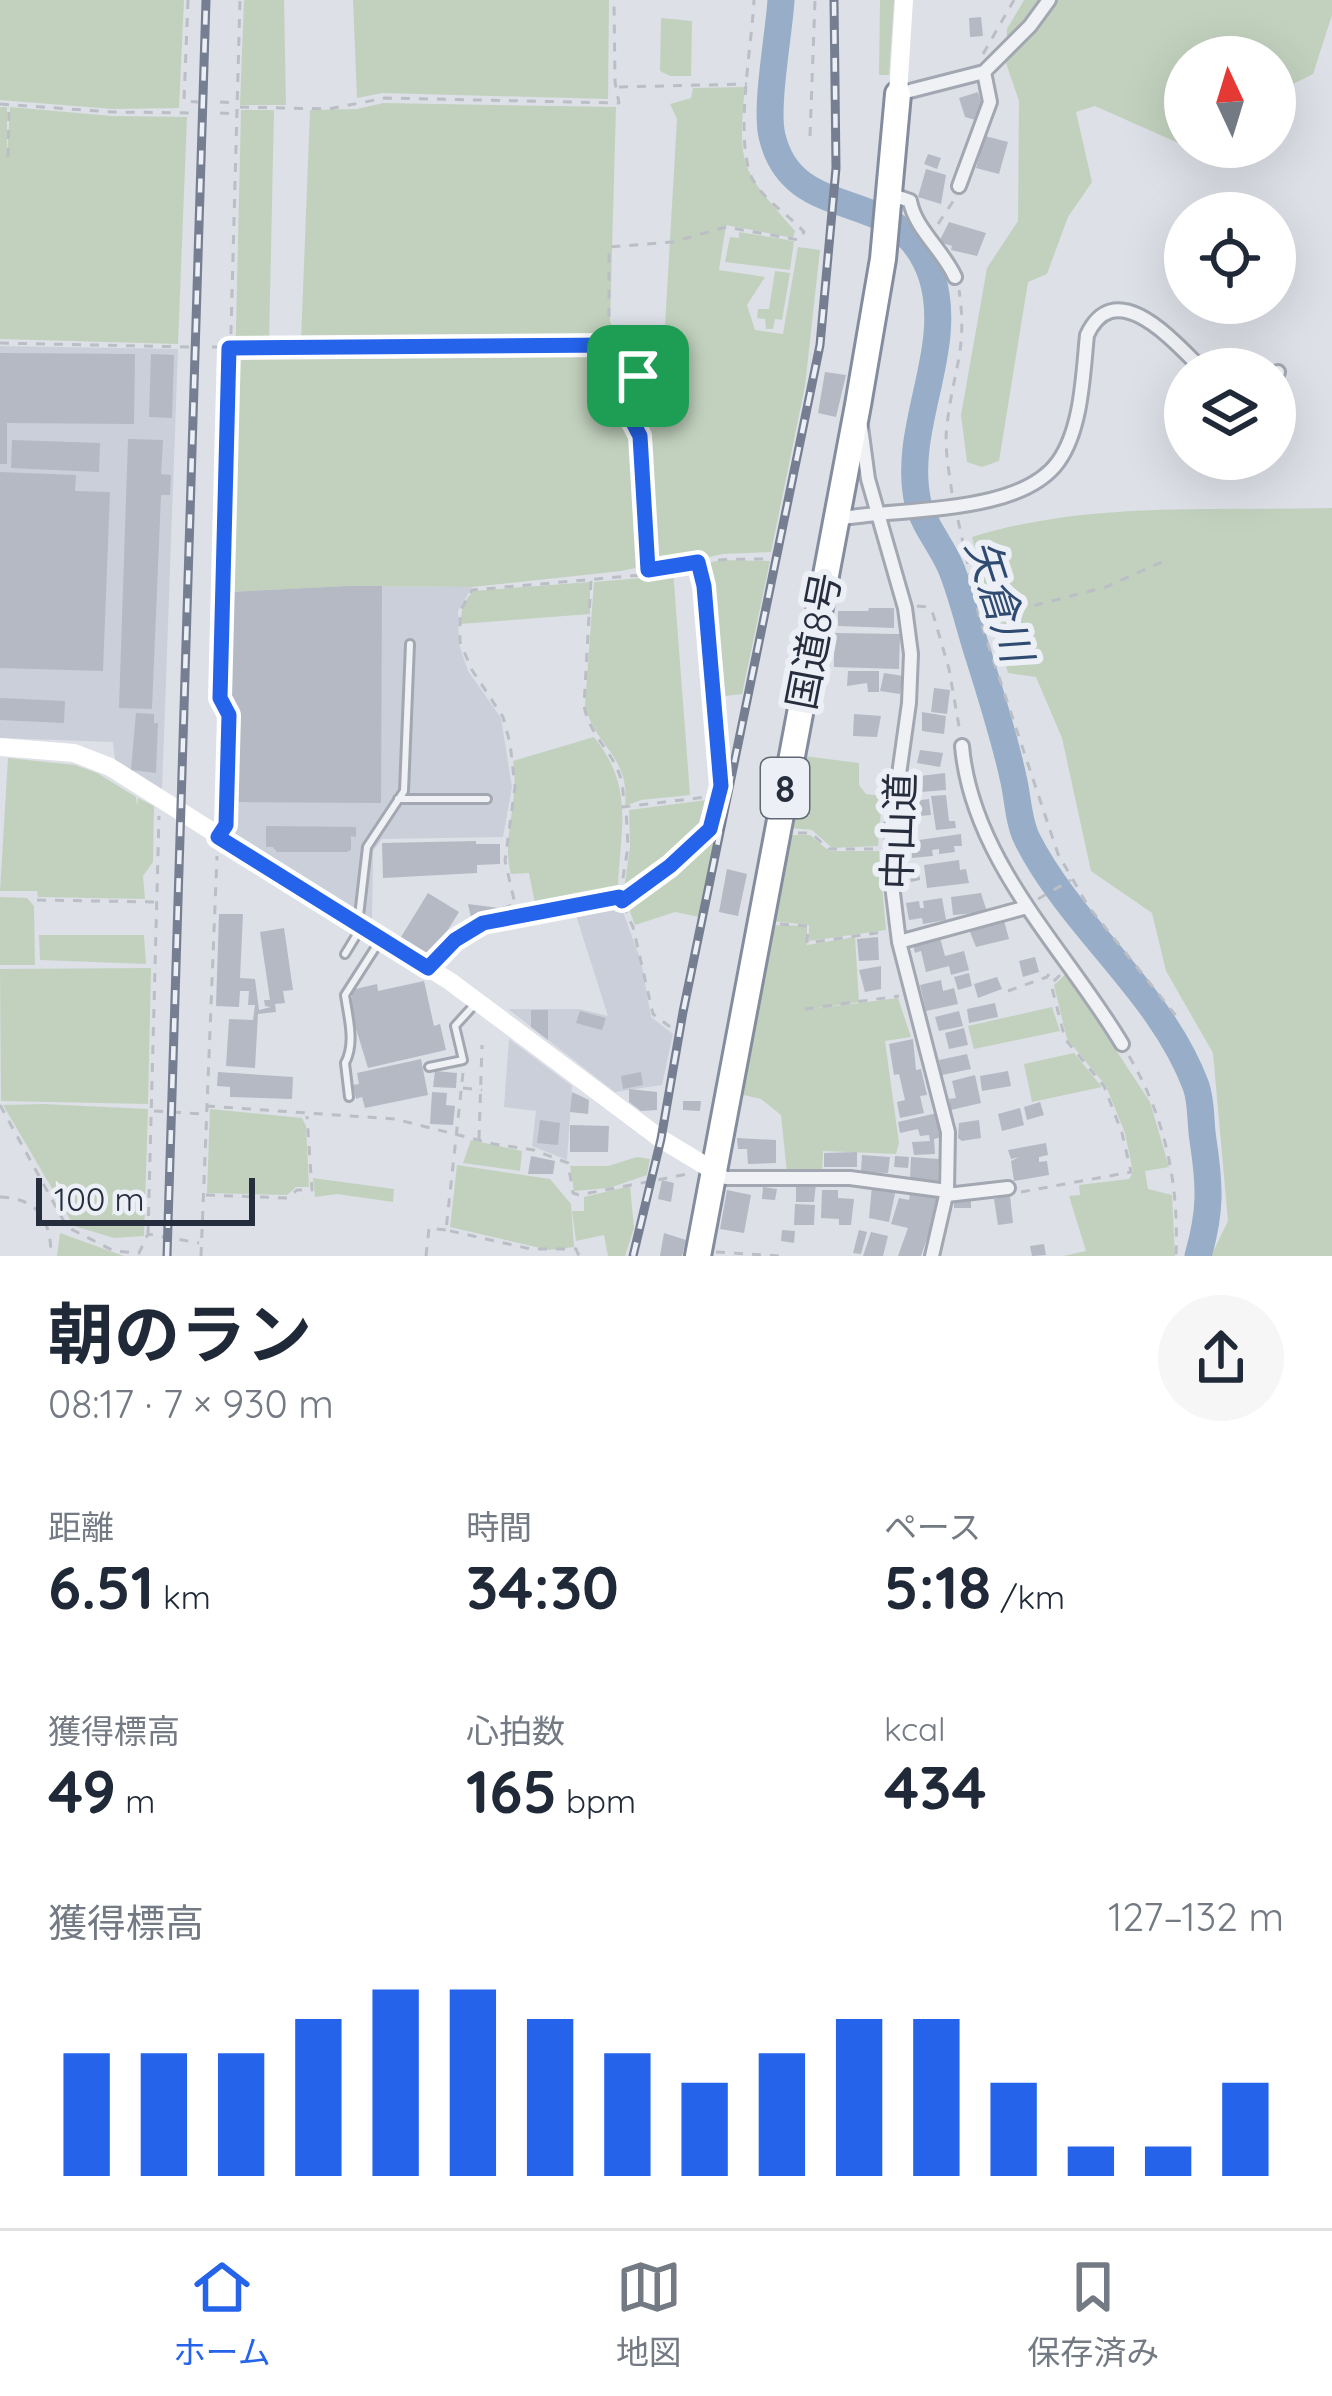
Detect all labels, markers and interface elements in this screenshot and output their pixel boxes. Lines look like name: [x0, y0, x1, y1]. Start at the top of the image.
north arrow: [1164, 36, 1296, 168]
map controls: [1164, 36, 1296, 480]
button: locate: [1164, 192, 1296, 324]
pin: [587, 325, 689, 427]
icon: arrive: [605, 343, 671, 409]
button: layers: [1164, 348, 1296, 480]
water label: 矢倉川: [955, 532, 1046, 672]
street label: 国道8号: [776, 569, 850, 713]
road number: 8: [761, 758, 809, 818]
street label: 中山道: [871, 772, 925, 890]
scale bar: [36, 1172, 255, 1225]
text: 100 m: [54, 1178, 145, 1219]
text: 朝のラン: [48, 1292, 312, 1375]
button: share: [1158, 1295, 1284, 1421]
text: 08:17 · 7 × 930 m: [48, 1379, 334, 1428]
text: 距離: [48, 1506, 114, 1547]
text: 時間: [466, 1506, 532, 1547]
text: ペース: [884, 1506, 981, 1547]
text: 6.51: [48, 1549, 154, 1624]
text: 34:30: [466, 1549, 619, 1624]
text: 5:18: [884, 1549, 991, 1624]
text: km: [154, 1576, 211, 1617]
text: /km: [991, 1576, 1065, 1617]
text: kcal: [884, 1708, 946, 1749]
text: 獲得標高: [48, 1710, 180, 1751]
text: 心拍数: [466, 1710, 565, 1751]
text: 434: [884, 1749, 987, 1824]
text: 49: [48, 1753, 116, 1828]
text: 165: [466, 1753, 557, 1828]
text: m: [116, 1780, 155, 1821]
text: bpm: [557, 1780, 636, 1821]
text: 127–132 m: [1108, 1892, 1284, 1941]
text: 獲得標高: [48, 1898, 204, 1947]
tab: ホーム: [173, 2254, 271, 2374]
tab: 地図: [616, 2254, 682, 2374]
tab: 保存済み: [1027, 2254, 1159, 2374]

